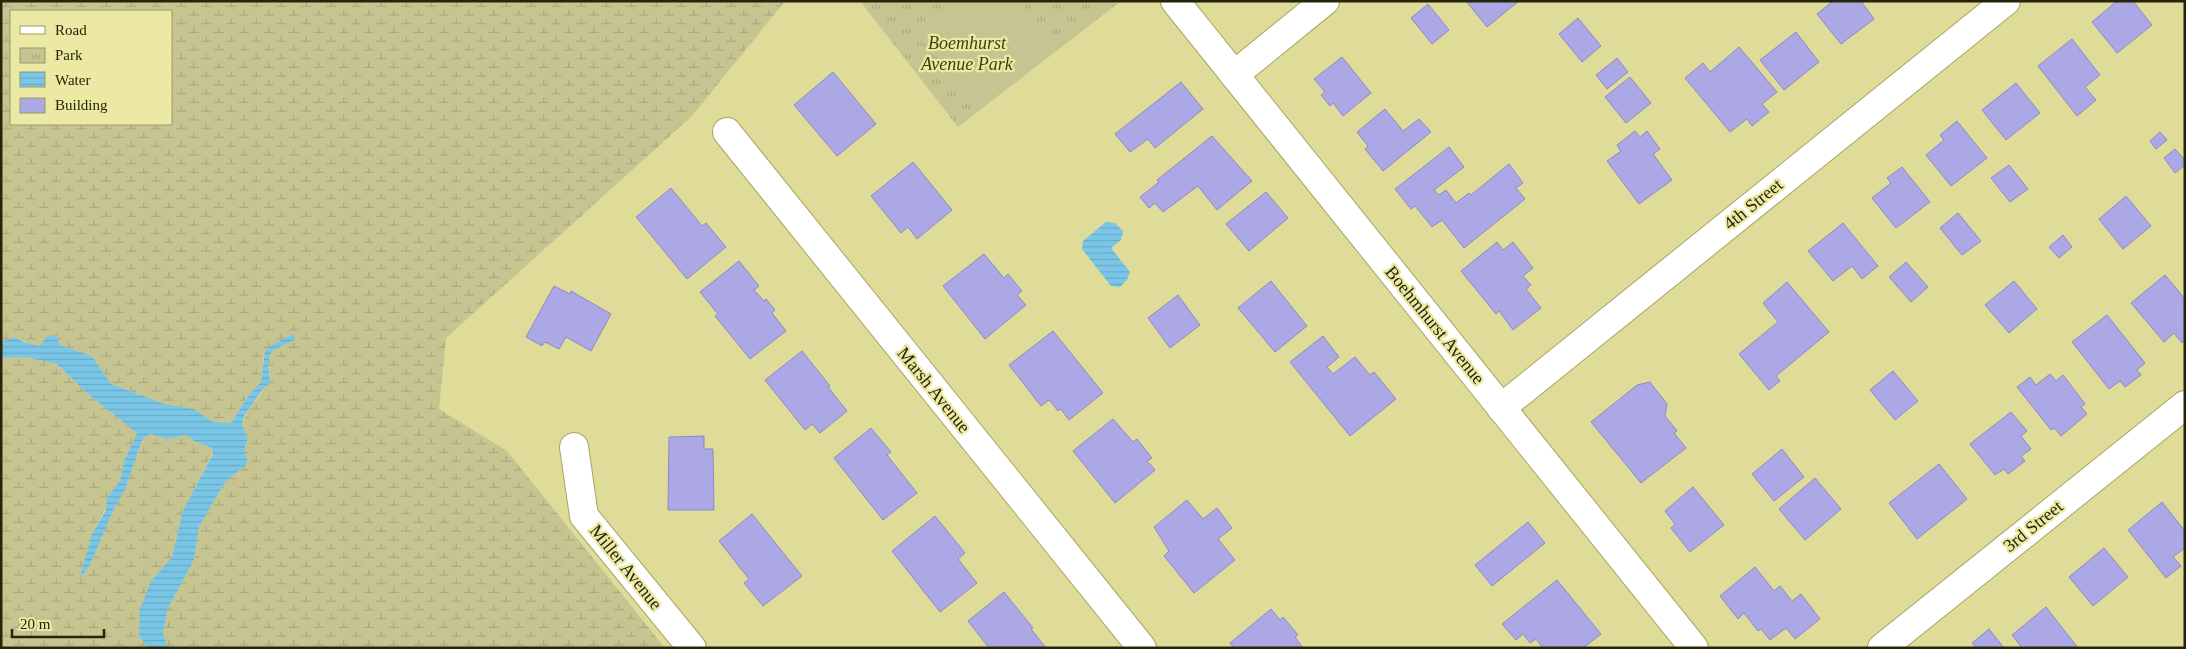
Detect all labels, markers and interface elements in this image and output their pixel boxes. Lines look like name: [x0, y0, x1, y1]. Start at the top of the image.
legend: [10, 10, 172, 125]
text: Road: [55, 22, 87, 38]
park label: Boemhurst Avenue Park: [920, 33, 1014, 74]
text: Park: [55, 47, 83, 63]
text: Water: [55, 72, 90, 88]
text: Building: [55, 97, 108, 113]
street label: 4th Street: [1720, 174, 1786, 234]
street label: Boehmhurst Avenue: [1381, 262, 1489, 388]
street label: Marsh Avenue: [893, 343, 975, 437]
street label: 3rd Street: [1999, 496, 2067, 556]
street label: Miller Avenue: [586, 521, 666, 613]
scale bar: [12, 606, 105, 638]
text: 20 m: [20, 616, 51, 632]

